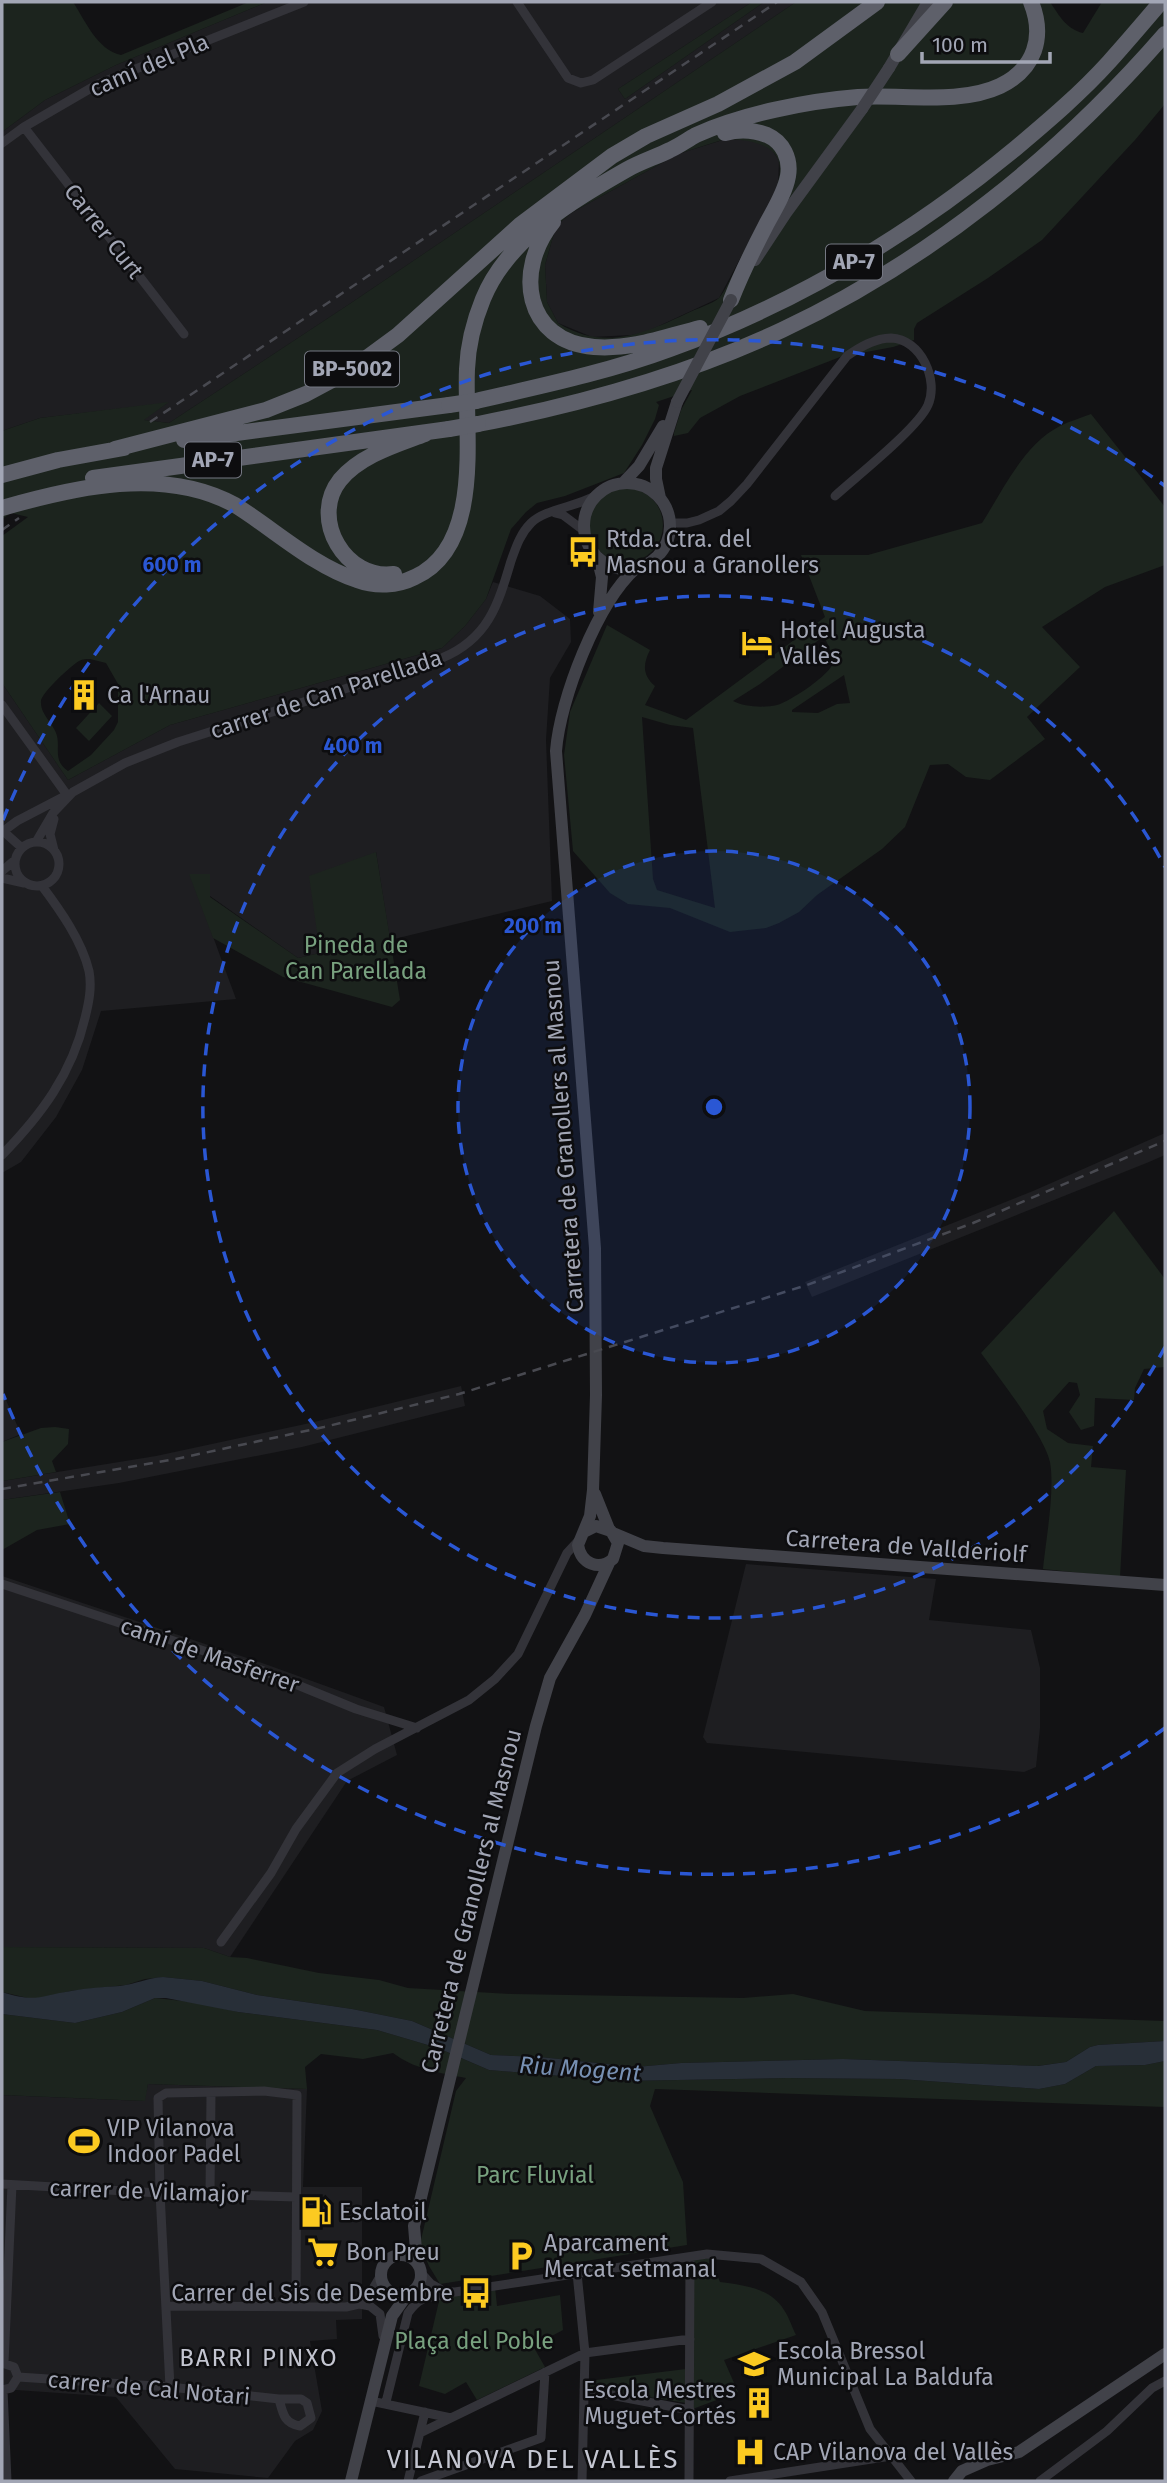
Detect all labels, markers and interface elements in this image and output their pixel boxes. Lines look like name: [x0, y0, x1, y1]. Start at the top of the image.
scale bar: [922, 21, 1050, 65]
street label: camí del Pla: [85, 27, 213, 103]
text: 100 m: [932, 32, 988, 58]
street label: Carrer Curt: [58, 178, 150, 285]
road number: AP-7: [826, 244, 882, 280]
road number: BP-5002: [305, 352, 399, 386]
road number: AP-7: [185, 442, 241, 477]
place label: Rtda. Ctra. del Masnou a Granollers: [606, 525, 819, 579]
bus stop icon: Rtda. Ctra. del Masnou a Granollers: [566, 535, 600, 569]
text: 600 m: [142, 552, 202, 578]
place label: Hotel Augusta Vallès: [780, 616, 925, 670]
hotel icon: Hotel Augusta Vallès: [740, 626, 774, 660]
street label: carrer de Can Parellada: [206, 643, 446, 745]
building icon: Ca l'Arnau: [67, 678, 101, 712]
place label: Ca l'Arnau: [107, 681, 210, 709]
text: 400 m: [323, 733, 383, 759]
text: 200 m: [504, 913, 562, 939]
park label: Pineda de Can Parellada: [285, 931, 427, 985]
street label: Carretera de Granollers al Masnou: [537, 958, 589, 1314]
centre of rings: [702, 1095, 726, 1119]
street label: Carretera de Vallderiolf: [785, 1524, 1030, 1569]
street label: camí de Masferrer: [117, 1611, 303, 1699]
street label: Carretera de Granollers al Masnou: [415, 1726, 527, 2076]
water label: Riu Mogent: [518, 2051, 642, 2087]
place label: VIP Vilanova Indoor Padel: [107, 2114, 241, 2168]
sports icon: VIP Vilanova Indoor Padel: [67, 2124, 101, 2158]
park label: Parc Fluvial: [476, 2161, 594, 2189]
street label: carrer de Vilamajor: [49, 2174, 249, 2208]
fuel station icon: Esclatoil: [299, 2195, 333, 2229]
place label: Esclatoil: [339, 2198, 427, 2226]
place label: Aparcament Mercat setmanal: [544, 2229, 717, 2283]
supermarket icon: Bon Preu: [306, 2235, 340, 2269]
place label: Bon Preu: [346, 2238, 440, 2266]
parking icon: Aparcament Mercat setmanal: [504, 2239, 538, 2273]
bus stop icon: Carrer del Sis de Desembre: [459, 2276, 493, 2310]
place label: Carrer del Sis de Desembre: [171, 2279, 453, 2307]
park label: Plaça del Poble: [394, 2327, 554, 2355]
place label: Escola Bressol Municipal La Baldufa: [777, 2337, 994, 2391]
district label: BARRI PINXO: [179, 2344, 339, 2372]
school or university icon: Escola Bressol Municipal La Baldufa: [737, 2347, 771, 2381]
street label: carrer de Cal Notari: [47, 2365, 251, 2411]
place label: Escola Mestres Muguet-Cortés: [583, 2376, 736, 2430]
building icon: Escola Mestres Muguet-Cortés: [742, 2386, 776, 2420]
hospital icon: CAP Vilanova del Vallès: [733, 2435, 767, 2469]
place label: CAP Vilanova del Vallès: [773, 2438, 1013, 2466]
district label: VILANOVA DEL VALLÈS: [387, 2444, 679, 2475]

